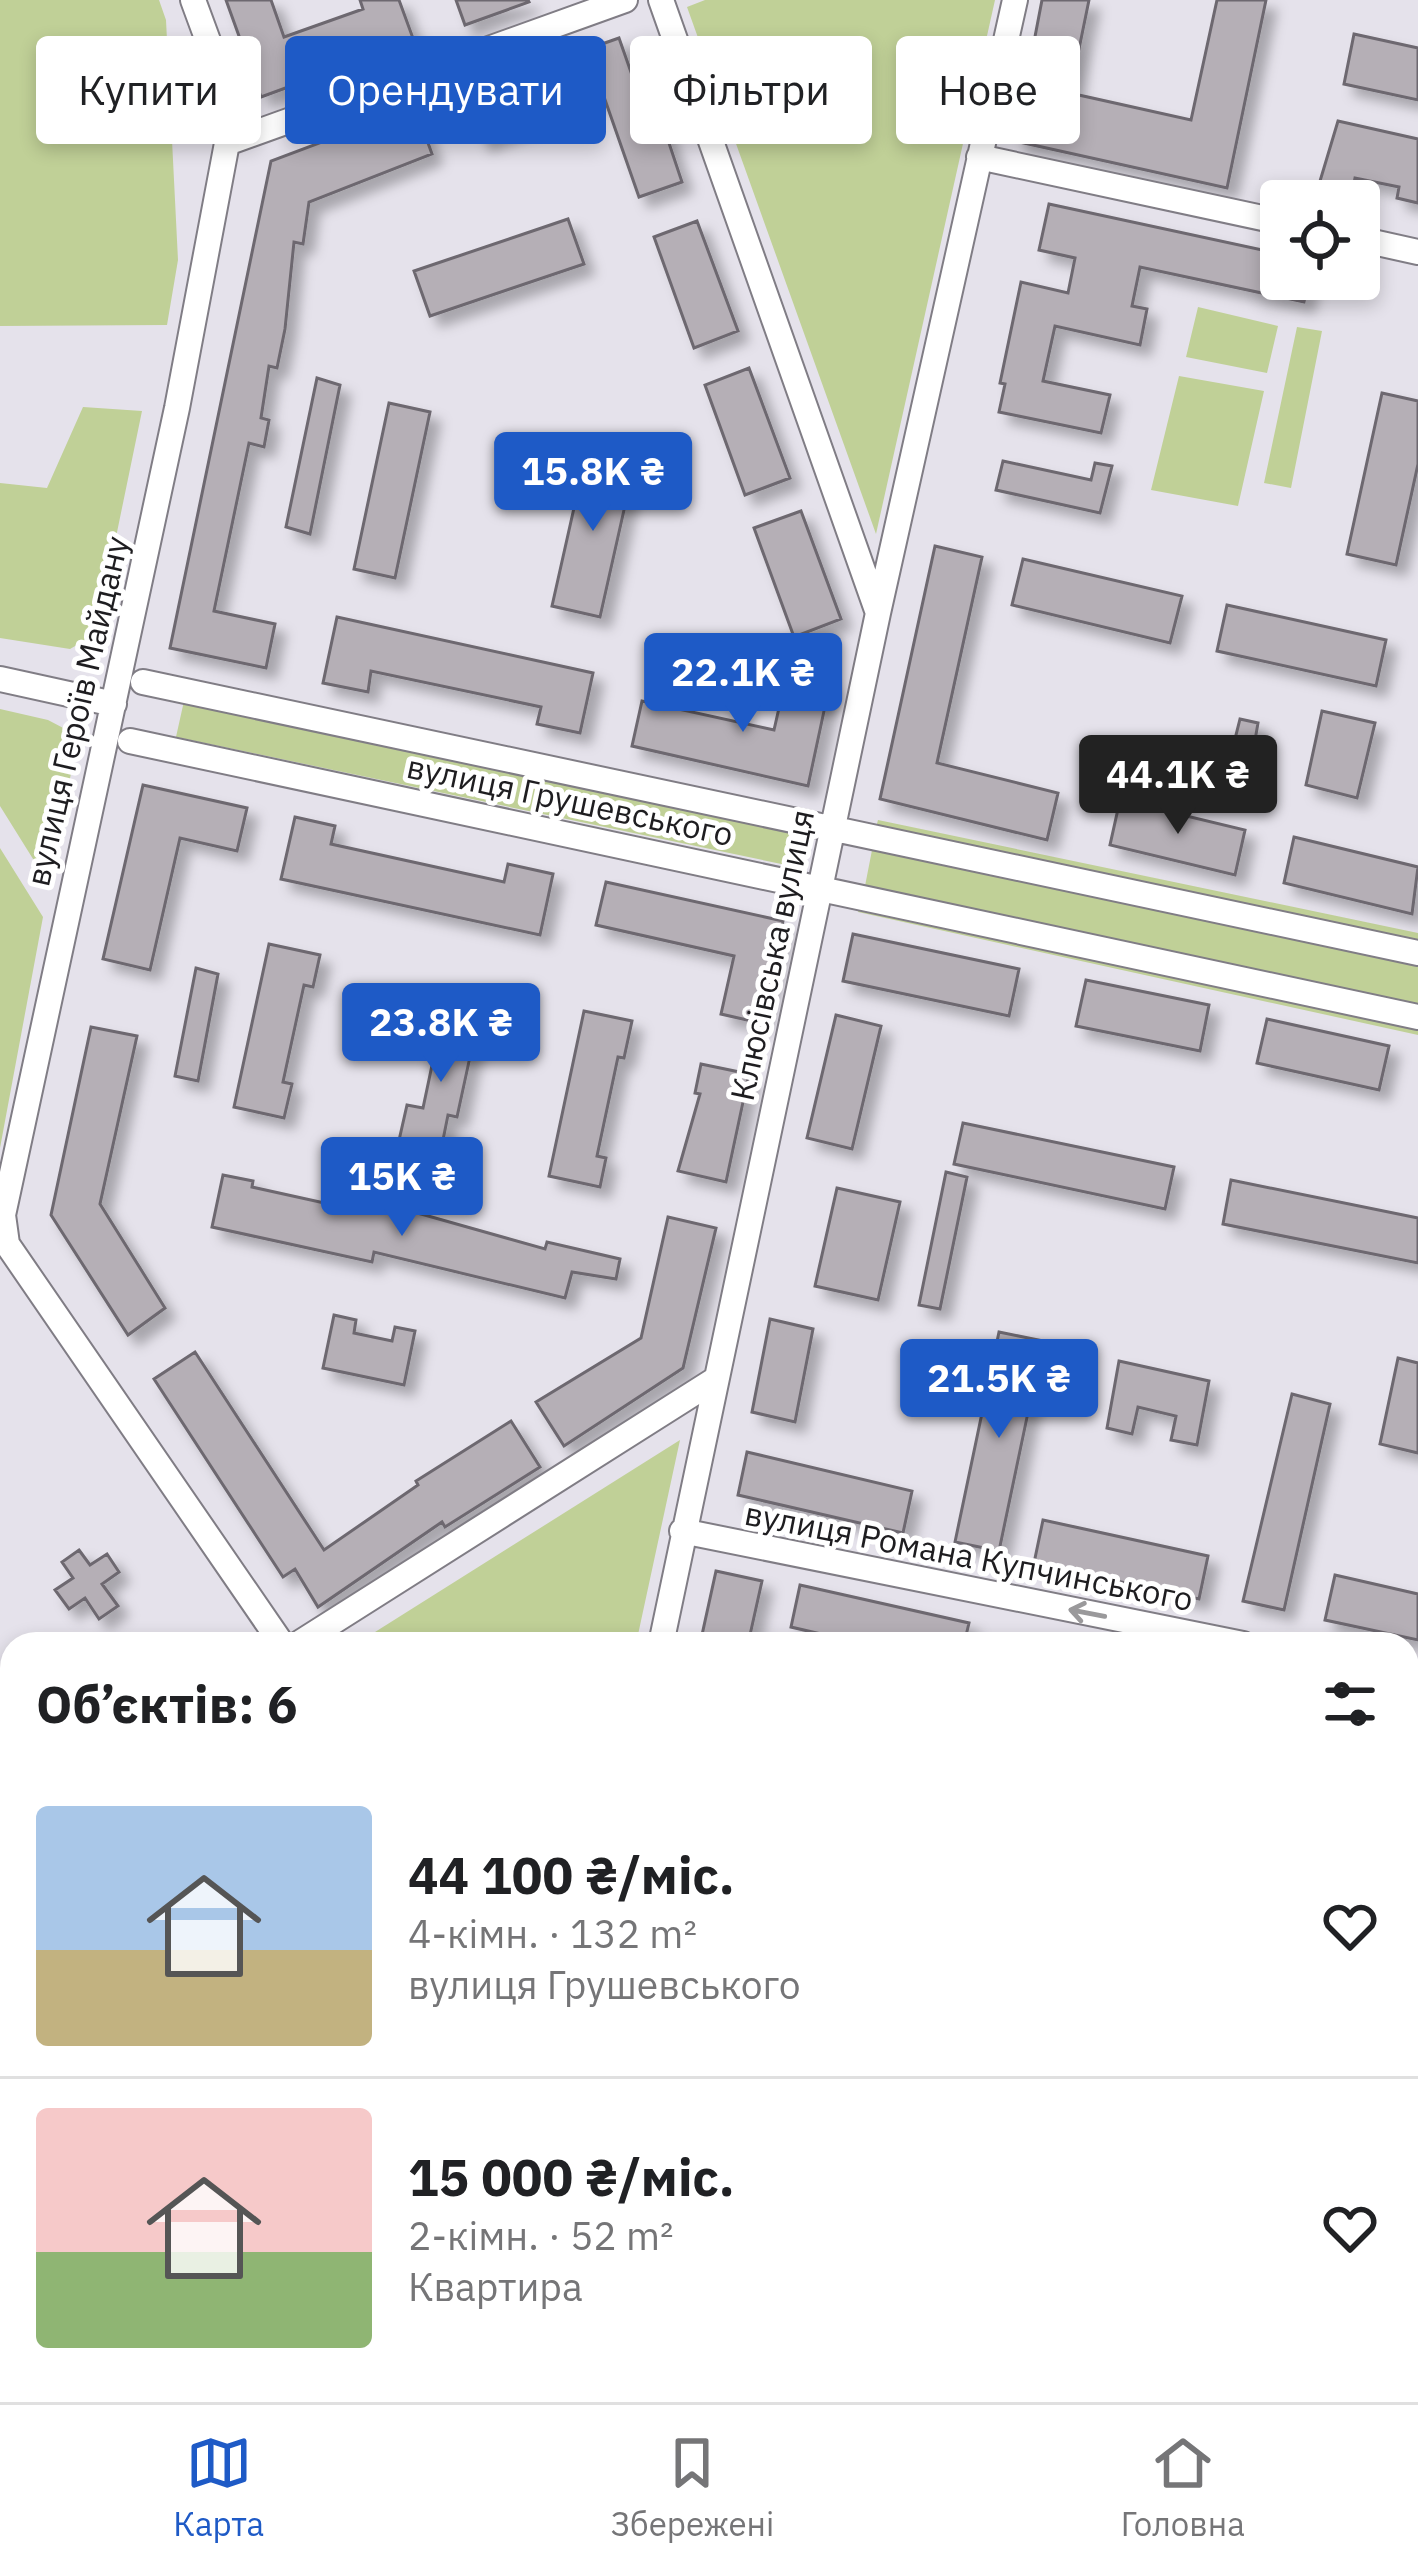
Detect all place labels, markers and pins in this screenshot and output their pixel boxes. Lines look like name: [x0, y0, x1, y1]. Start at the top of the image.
pin: 15.8K ₴: [482, 432, 704, 534]
pin: 22.1K ₴: [632, 633, 854, 735]
pin: 44.1K ₴: [1067, 735, 1289, 837]
pin: 23.8K ₴: [330, 983, 552, 1085]
pin: 15K ₴: [318, 1137, 486, 1239]
pin: 21.5K ₴: [888, 1339, 1110, 1441]

